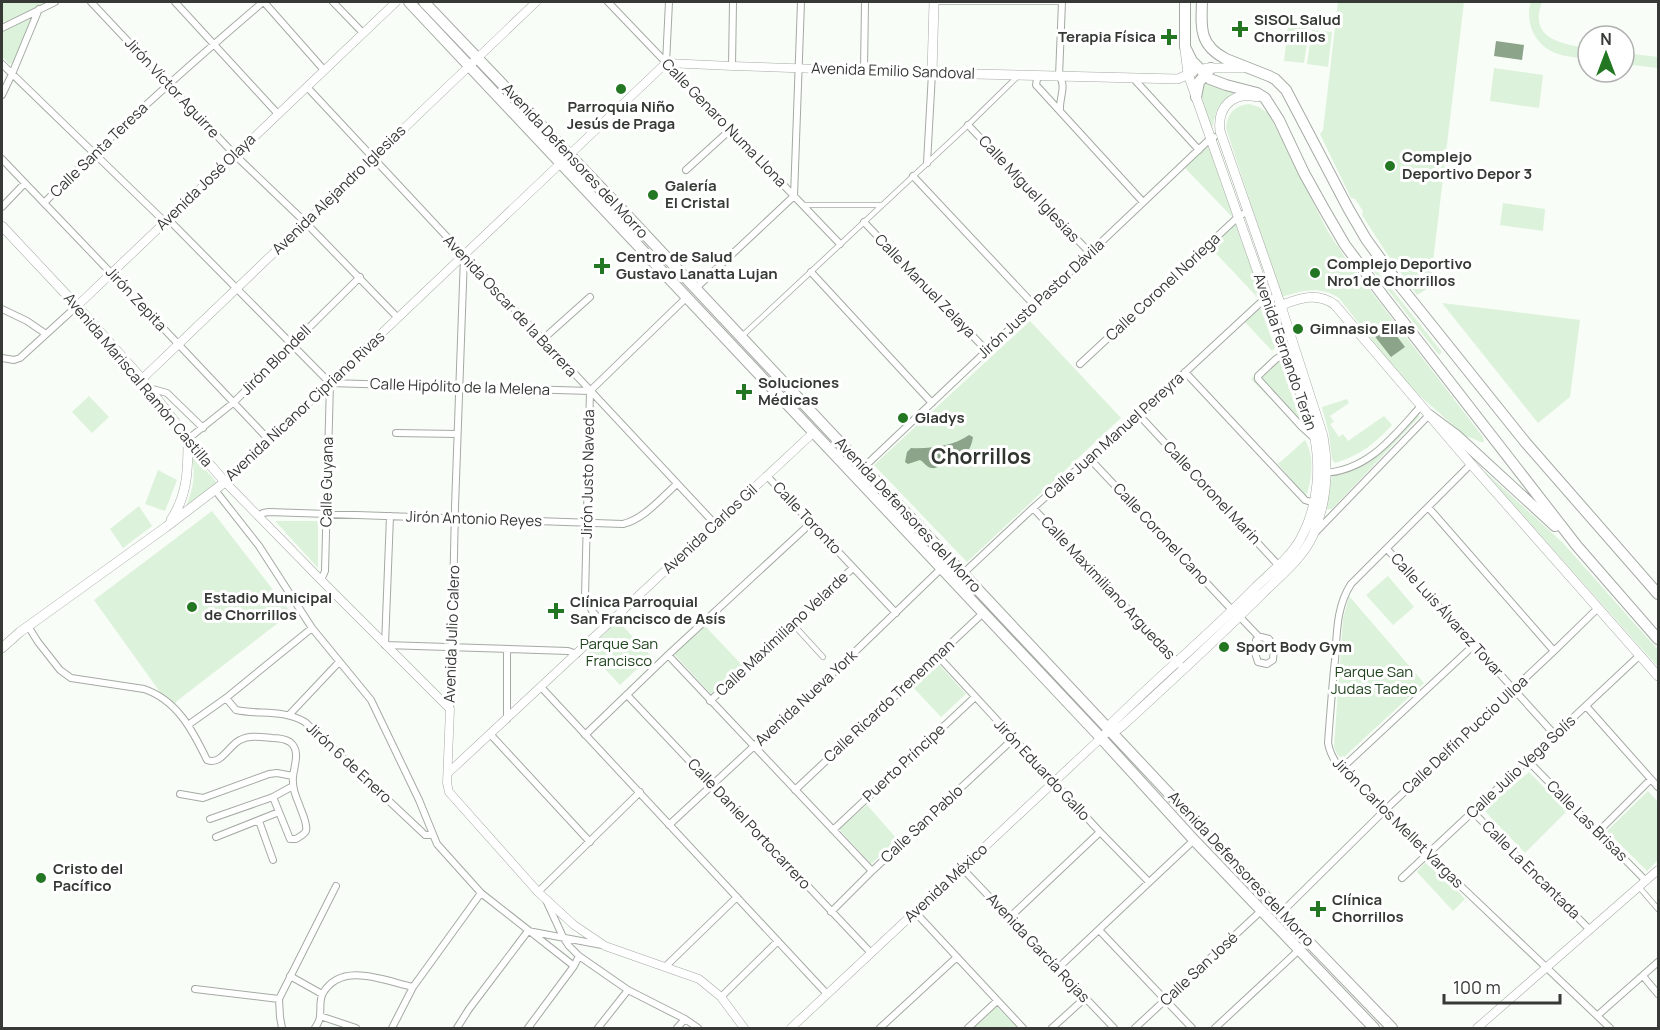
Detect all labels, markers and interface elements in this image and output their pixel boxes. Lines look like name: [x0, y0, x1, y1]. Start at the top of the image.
place label: SISOL Salud Chorrillos: [1254, 9, 1341, 47]
marker: SISOL Salud Chorrillos: [1231, 20, 1249, 38]
north arrow: [1576, 24, 1636, 84]
place label: Terapia Física: [1058, 26, 1156, 47]
marker: Terapia Física: [1160, 28, 1178, 46]
text: N: [1600, 28, 1612, 50]
street label: Jirón Víctor Aguirre: [120, 33, 225, 143]
street label: Calle Genaro Numa Llona: [657, 54, 792, 192]
street label: Avenida Emilio Sandoval: [811, 57, 975, 84]
street label: Avenida Defensores del Morro: [498, 78, 653, 243]
marker: Parroquia Niño Jesús de Praga: [614, 82, 628, 96]
place label: Parroquia Niño Jesús de Praga: [567, 96, 675, 134]
street label: Calle Santa Teresa: [45, 97, 152, 202]
street label: Avenida Alejandro Iglesias: [267, 120, 410, 259]
street label: Avenida José Olaya: [151, 129, 260, 235]
street label: Calle Miguel Iglesias: [974, 131, 1085, 247]
place label: Complejo Deportivo Depor 3: [1402, 146, 1532, 184]
marker: Complejo Deportivo Depor 3: [1383, 159, 1397, 173]
place label: Galería El Cristal: [665, 175, 730, 213]
marker: Galería El Cristal: [646, 188, 660, 202]
street label: Calle Coronel Noriega: [1101, 228, 1225, 345]
street label: Calle Manuel Zelaya: [870, 229, 981, 342]
street label: Avenida Oscar de la Barrera: [439, 230, 582, 381]
street label: Jirón Justo Pastor Dávila: [973, 234, 1109, 363]
place label: Centro de Salud Gustavo Lanatta Lujan: [616, 246, 778, 284]
place label: Complejo Deportivo Nro1 de Chorrillos: [1327, 253, 1472, 291]
marker: Centro de Salud Gustavo Lanatta Lujan: [593, 257, 611, 275]
street label: Jirón Zepita: [101, 262, 172, 335]
marker: Complejo Deportivo Nro1 de Chorrillos: [1308, 266, 1322, 280]
street label: Avenida Fernando Terán: [1249, 271, 1322, 433]
street label: Avenida Mariscal Ramón Castilla: [59, 288, 218, 471]
place label: Gimnasio Ellas: [1310, 318, 1415, 339]
street label: Jirón Blondell: [236, 320, 315, 399]
marker: Gimnasio Ellas: [1291, 322, 1305, 336]
street label: Avenida Nicanor Cipriano Rivas: [220, 326, 389, 485]
street label: Calle Juan Manuel Pereyra: [1039, 367, 1188, 504]
place label: Soluciones Médicas: [758, 372, 839, 410]
street label: Calle Hipólito de la Melena: [370, 373, 550, 400]
marker: Soluciones Médicas: [735, 383, 753, 401]
place label: Gladys: [915, 407, 965, 428]
street label: Jirón Justo Naveda: [576, 409, 599, 539]
marker: Gladys: [896, 411, 910, 425]
street label: Avenida Defensores del Morro: [831, 432, 986, 597]
street label: Calle Coronel Marín: [1159, 436, 1266, 549]
street label: Calle Guyana: [315, 437, 338, 527]
district label: Chorrillos: [931, 442, 1031, 470]
street label: Calle Toronto: [768, 477, 847, 559]
street label: Calle Coronel Cano: [1109, 478, 1214, 589]
street label: Avenida Carlos Gil: [658, 479, 762, 578]
street label: Jirón Antonio Reyes: [406, 506, 543, 531]
street label: Calle Maximiliano Arguedas: [1036, 511, 1180, 664]
street label: Calle Luis Álvarez Tovar: [1386, 548, 1509, 681]
street label: Avenida Julio Calero: [439, 565, 464, 703]
street label: Calle Maximiliano Velarde: [711, 566, 853, 701]
place label: Estadio Municipal de Chorrillos: [204, 587, 332, 625]
place label: Clínica Parroquial San Francisco de Asís: [570, 591, 726, 629]
marker: Estadio Municipal de Chorrillos: [185, 600, 199, 614]
marker: Clínica Parroquial San Francisco de Asís: [547, 602, 565, 620]
park label: Parque San Francisco: [580, 633, 658, 671]
street label: Calle Ricardo Trenenman: [819, 634, 959, 767]
place label: Sport Body Gym: [1236, 636, 1352, 657]
marker: Sport Body Gym: [1217, 640, 1231, 654]
street label: Avenida Nueva York: [750, 644, 862, 750]
park label: Parque San Judas Tadeo: [1331, 661, 1417, 699]
street label: Calle Delfín Puccio Ulloa: [1397, 671, 1532, 799]
street label: Calle Julio Vega Solís: [1461, 710, 1580, 823]
street label: Jirón Eduardo Gallo: [990, 714, 1095, 825]
street label: Jirón 6 de Enero: [302, 718, 397, 808]
street label: Puerto Príncipe: [858, 719, 950, 806]
street label: Jirón Carlos Mellet Vargas: [1328, 753, 1469, 893]
street label: Calle Daniel Portocarrero: [683, 754, 816, 894]
street label: Calle Las Brisas: [1542, 775, 1633, 866]
street label: Calle San Pablo: [876, 780, 968, 867]
street label: Avenida Defensores del Morro: [1164, 786, 1319, 951]
street label: Calle La Encantada: [1478, 816, 1585, 923]
street label: Avenida México: [899, 838, 992, 927]
place label: Cristo del Pacífico: [53, 858, 123, 896]
marker: Cristo del Pacífico: [34, 871, 48, 885]
street label: Avenida García Rojas: [982, 888, 1095, 1007]
place label: Clínica Chorrillos: [1332, 889, 1404, 927]
marker: Clínica Chorrillos: [1309, 900, 1327, 918]
street label: Calle San José: [1155, 927, 1242, 1010]
scale bar: [1444, 967, 1560, 1005]
text: 100 m: [1453, 975, 1501, 999]

